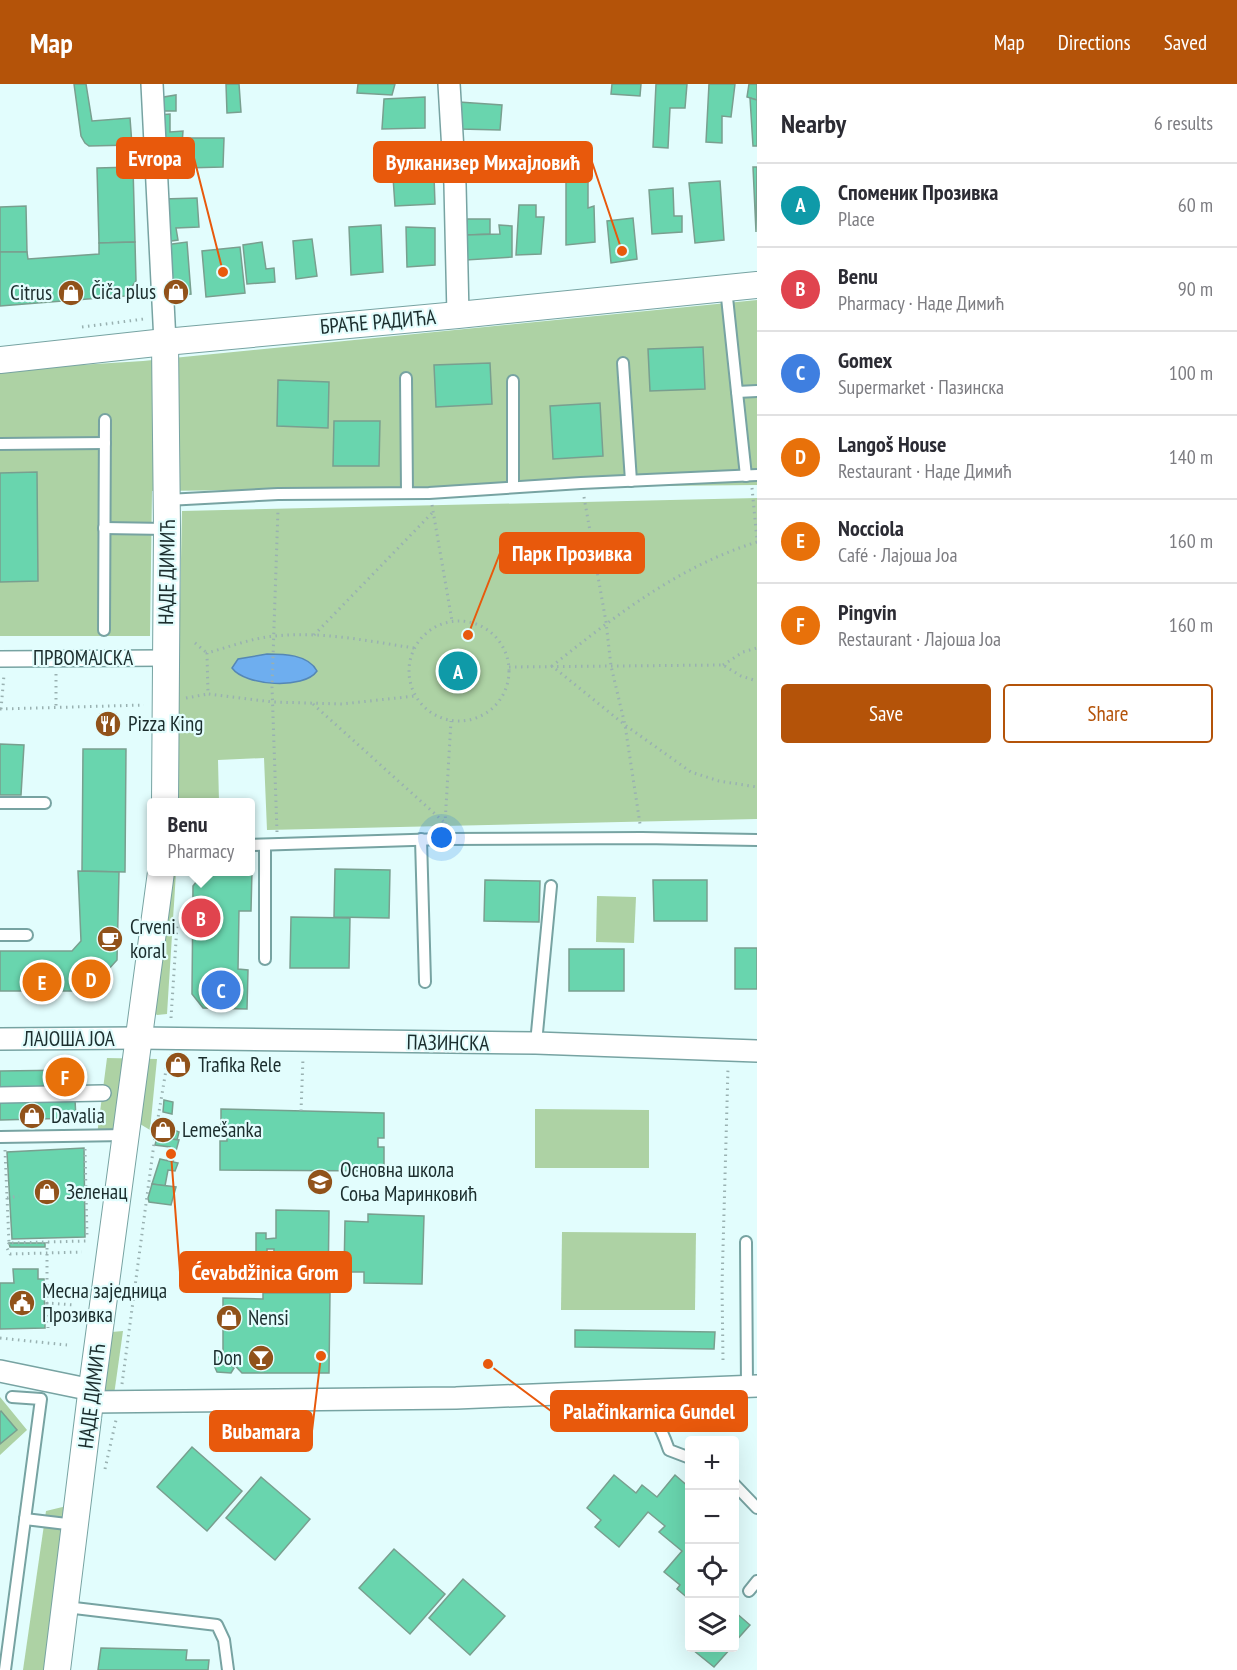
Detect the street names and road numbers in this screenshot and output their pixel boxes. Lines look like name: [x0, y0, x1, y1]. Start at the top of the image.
street label: БРАЋЕ РАДИЋА: [319, 303, 437, 340]
street label: НАДЕ ДИМИЋ: [152, 519, 181, 625]
street label: ПРВОМАЈСКА: [33, 644, 133, 671]
street label: ЛАЈОША ЈОА: [22, 1025, 115, 1052]
street label: ПАЗИНСКА: [406, 1028, 490, 1057]
street label: НАДЕ ДИМИЋ: [72, 1342, 111, 1450]

